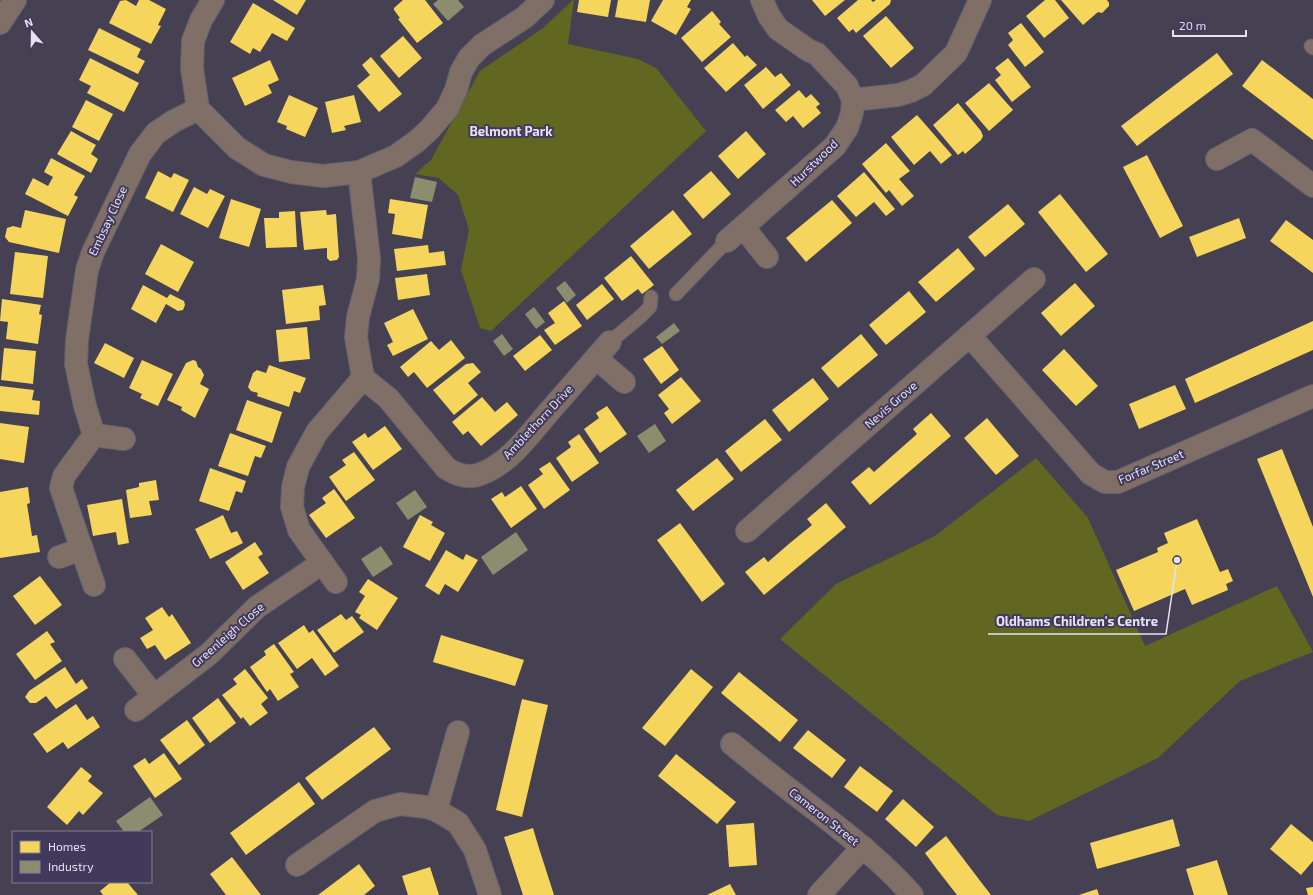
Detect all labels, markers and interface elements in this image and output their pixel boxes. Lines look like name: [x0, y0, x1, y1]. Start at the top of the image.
north arrow: [12, 12, 52, 52]
scale bar: [1173, 12, 1246, 38]
text: N: [22, 15, 34, 30]
text: 20 m: [1179, 18, 1206, 32]
district label: Belmont Park: [469, 123, 553, 139]
street label: Hurstwood: [787, 136, 840, 188]
street label: Embsay Close: [85, 184, 129, 258]
street label: Nevis Grove: [861, 378, 919, 431]
street label: Amblethorn Drive: [499, 381, 575, 461]
street label: Forfar Street: [1116, 446, 1186, 486]
street label: Greenleigh Close: [188, 599, 266, 669]
callout: Oldhams Children's Centre: [988, 609, 1166, 634]
text: Oldhams Children's Centre: [996, 613, 1158, 629]
street label: Cameron Street: [787, 785, 863, 848]
legend: [12, 831, 152, 883]
text: Homes: [48, 839, 86, 853]
text: Industry: [48, 859, 94, 873]

